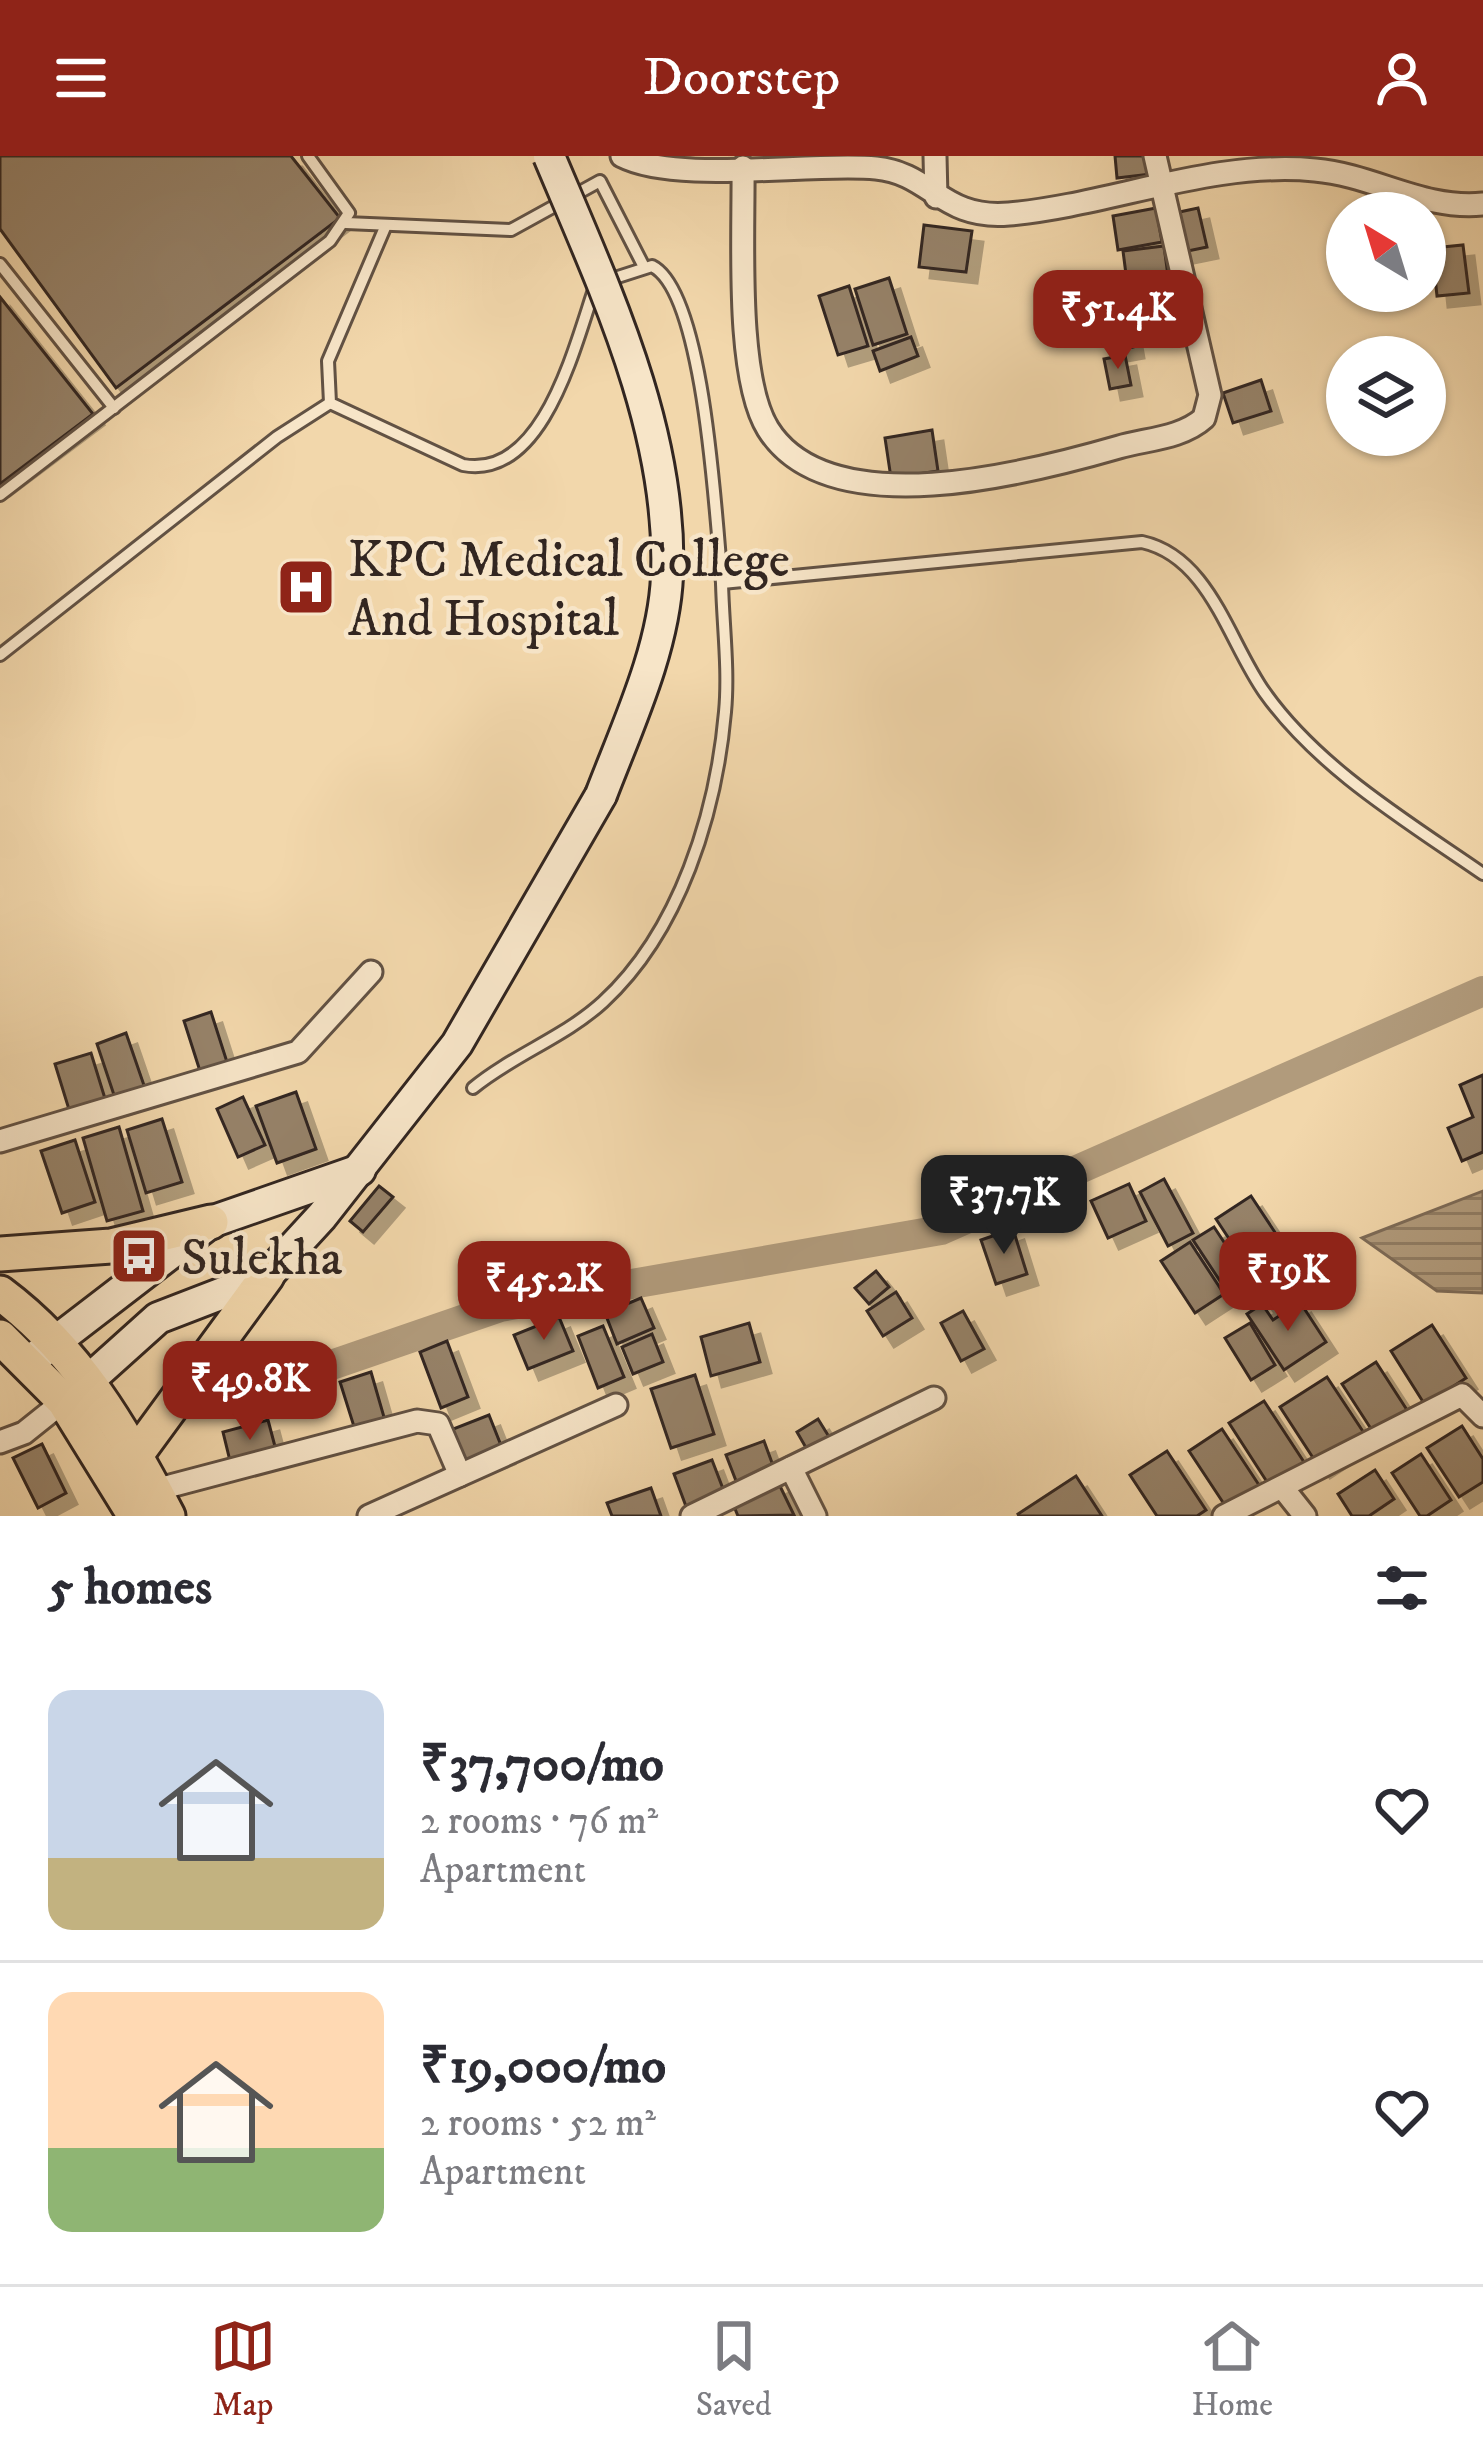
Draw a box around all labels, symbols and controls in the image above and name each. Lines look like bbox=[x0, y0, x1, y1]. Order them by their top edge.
icon: menu bbox=[48, 45, 114, 111]
text: Doorstep bbox=[643, 45, 840, 112]
icon: person bbox=[1369, 45, 1435, 111]
north arrow bbox=[1326, 192, 1446, 312]
map controls bbox=[1326, 192, 1446, 456]
pin: ₹51.4K bbox=[1020, 270, 1216, 372]
text: ₹51.4K bbox=[1060, 284, 1176, 333]
button: layers bbox=[1326, 336, 1446, 456]
place label: KPC Medical College And Hospital bbox=[348, 529, 790, 652]
hospital icon: KPC Medical College And Hospital bbox=[275, 556, 337, 618]
pin: ₹37.7K bbox=[906, 1155, 1102, 1257]
text: ₹37.7K bbox=[948, 1169, 1060, 1218]
bus stop icon: Sulekha bbox=[108, 1225, 170, 1287]
place label: Sulekha bbox=[181, 1227, 343, 1291]
pin: ₹19K bbox=[1217, 1232, 1359, 1334]
pin: ₹45.2K bbox=[446, 1241, 642, 1343]
text: ₹19K bbox=[1246, 1246, 1330, 1295]
text: ₹45.2K bbox=[485, 1255, 603, 1304]
pin: ₹49.8K bbox=[152, 1341, 348, 1443]
text: ₹49.8K bbox=[190, 1355, 310, 1404]
icon: filters bbox=[1369, 1555, 1435, 1621]
text: 5 homes bbox=[48, 1556, 212, 1620]
text: ₹37,700/mo bbox=[420, 1733, 664, 1797]
icon: home bbox=[144, 1738, 288, 1882]
icon: heart bbox=[1369, 1777, 1435, 1843]
text: 2 rooms · 76 m² bbox=[420, 1797, 658, 1846]
text: Apartment bbox=[420, 1846, 586, 1895]
text: ₹19,000/mo bbox=[420, 2035, 666, 2099]
icon: home bbox=[144, 2040, 288, 2184]
icon: heart bbox=[1369, 2079, 1435, 2145]
text: 2 rooms · 52 m² bbox=[420, 2099, 656, 2148]
text: Apartment bbox=[420, 2148, 586, 2197]
tab: Map bbox=[210, 2313, 276, 2426]
tab: Saved bbox=[696, 2313, 772, 2426]
tab: Home bbox=[1191, 2313, 1273, 2426]

